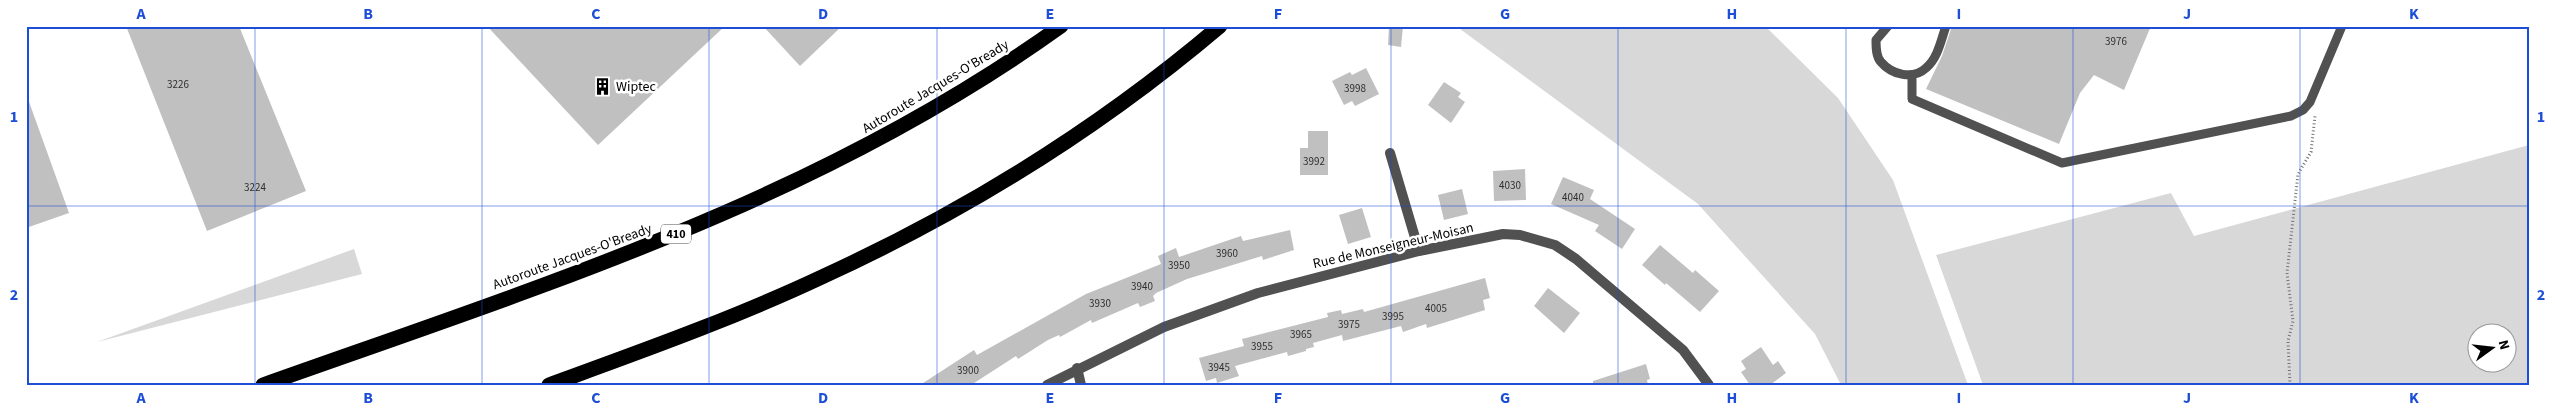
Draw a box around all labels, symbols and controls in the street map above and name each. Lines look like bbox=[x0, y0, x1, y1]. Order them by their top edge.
text: A bbox=[135, 3, 146, 25]
text: B bbox=[363, 3, 373, 25]
text: C bbox=[591, 3, 601, 25]
text: D bbox=[818, 3, 828, 25]
text: E bbox=[1046, 3, 1054, 25]
text: F bbox=[1274, 3, 1282, 25]
text: G bbox=[1500, 3, 1510, 25]
text: H bbox=[1727, 3, 1737, 25]
text: I bbox=[1957, 3, 1961, 25]
text: J bbox=[2183, 3, 2191, 25]
text: K bbox=[2409, 3, 2419, 25]
house number: 3976 bbox=[2105, 34, 2127, 49]
street label: Autoroute Jacques-O'Bready bbox=[858, 35, 1013, 139]
building icon: Wiptec bbox=[592, 76, 612, 96]
house number: 3226 bbox=[167, 77, 189, 92]
place label: Wiptec bbox=[616, 77, 656, 97]
house number: 3998 bbox=[1344, 81, 1366, 96]
text: 1 bbox=[10, 106, 18, 128]
text: 1 bbox=[2537, 106, 2545, 128]
house number: 3992 bbox=[1303, 154, 1325, 169]
house number: 4030 bbox=[1499, 178, 1521, 193]
house number: 3224 bbox=[244, 180, 266, 195]
house number: 4040 bbox=[1562, 190, 1584, 205]
street label: Rue de Monseigneur-Moisan bbox=[1311, 218, 1476, 274]
street label: Autoroute Jacques-O'Bready bbox=[490, 219, 655, 295]
road number: 410 bbox=[661, 224, 691, 243]
house number: 3960 bbox=[1216, 246, 1238, 261]
house number: 3950 bbox=[1168, 258, 1190, 273]
house number: 3940 bbox=[1131, 279, 1153, 294]
text: 2 bbox=[10, 284, 18, 306]
text: 2 bbox=[2537, 284, 2545, 306]
house number: 3930 bbox=[1089, 296, 1111, 311]
house number: 4005 bbox=[1425, 301, 1447, 316]
house number: 3995 bbox=[1382, 309, 1404, 324]
house number: 3975 bbox=[1338, 317, 1360, 332]
north arrow bbox=[2468, 324, 2518, 374]
house number: 3965 bbox=[1290, 327, 1312, 342]
text: N bbox=[2493, 338, 2514, 352]
house number: 3955 bbox=[1251, 339, 1273, 354]
house number: 3945 bbox=[1208, 360, 1230, 375]
house number: 3900 bbox=[957, 363, 979, 378]
text: A bbox=[135, 387, 146, 409]
text: B bbox=[363, 387, 373, 409]
text: C bbox=[591, 387, 601, 409]
text: D bbox=[818, 387, 828, 409]
text: E bbox=[1046, 387, 1054, 409]
text: F bbox=[1274, 387, 1282, 409]
text: G bbox=[1500, 387, 1510, 409]
text: H bbox=[1727, 387, 1737, 409]
text: I bbox=[1957, 387, 1961, 409]
text: J bbox=[2183, 387, 2191, 409]
text: K bbox=[2409, 387, 2419, 409]

